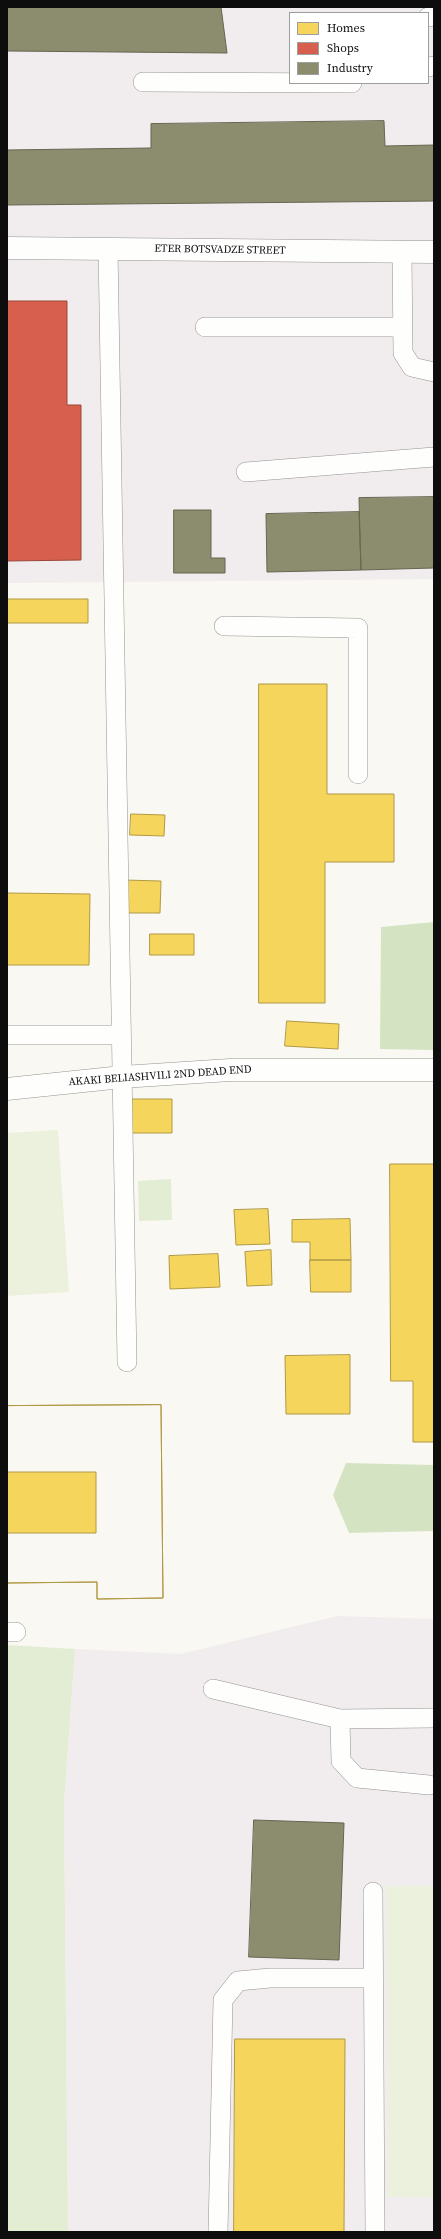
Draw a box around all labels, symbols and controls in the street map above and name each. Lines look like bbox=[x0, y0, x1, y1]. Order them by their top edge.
legend bbox=[289, 12, 429, 84]
text: Homes bbox=[327, 20, 365, 36]
text: Shops bbox=[327, 40, 359, 56]
text: Industry bbox=[327, 60, 373, 76]
street label: ETER BOTSVADZE STREET bbox=[154, 242, 286, 258]
street label: AKAKI BELIASHVILI 2ND DEAD END bbox=[68, 1063, 252, 1089]

